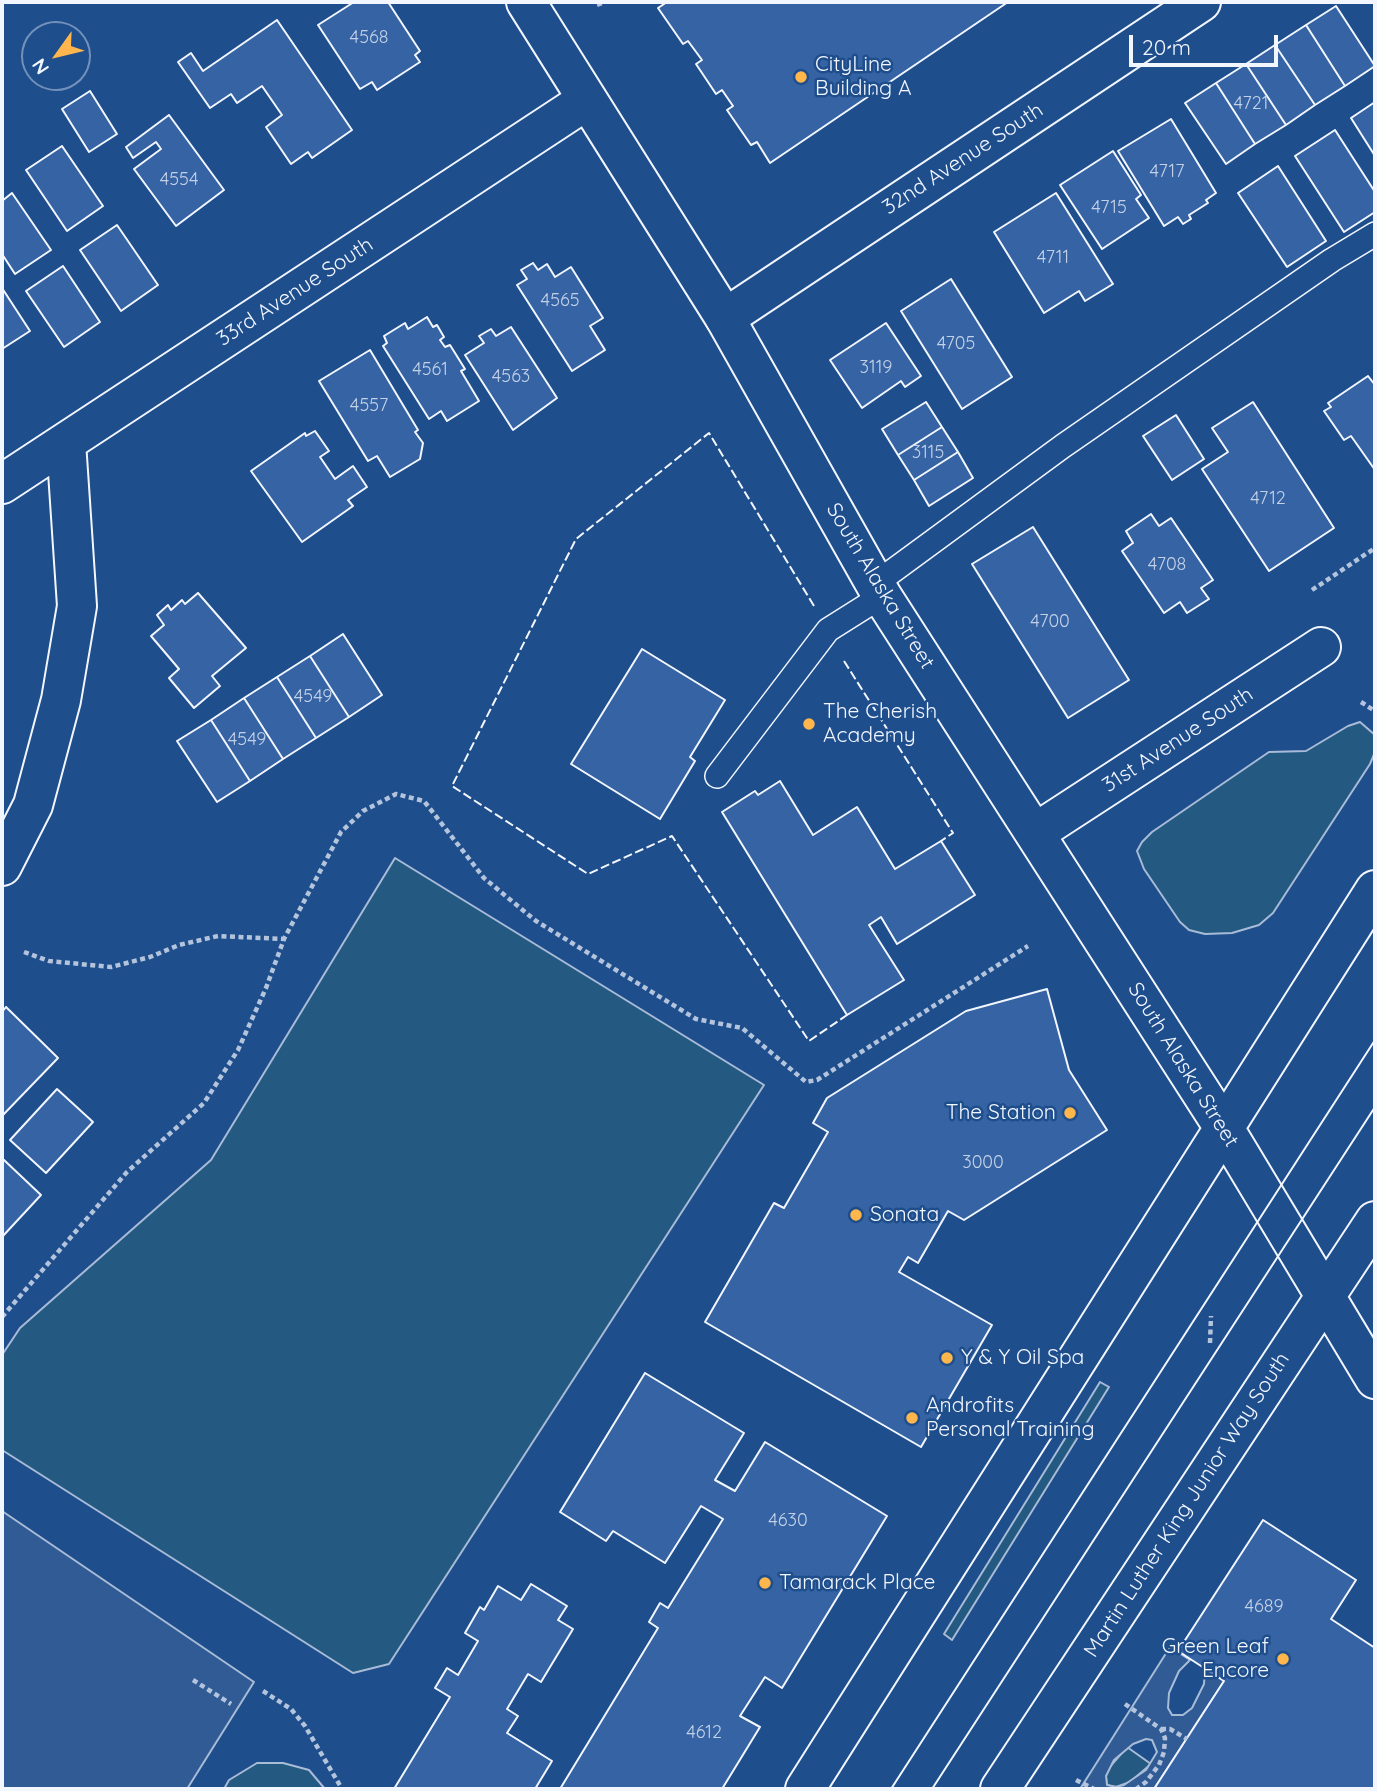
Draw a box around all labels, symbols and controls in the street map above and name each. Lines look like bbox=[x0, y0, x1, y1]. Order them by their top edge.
north arrow bbox=[21, 21, 91, 91]
scale bar bbox=[1132, 21, 1281, 65]
house number: 4568 bbox=[350, 27, 388, 49]
text: 20 m bbox=[1142, 34, 1191, 60]
place label: CityLine Building A bbox=[815, 52, 912, 102]
text: N bbox=[26, 54, 54, 79]
marker: CityLine Building A bbox=[793, 69, 809, 85]
house number: 4721 bbox=[1234, 93, 1268, 115]
street label: 32nd Avenue South bbox=[878, 98, 1048, 220]
house number: 4717 bbox=[1150, 161, 1184, 183]
house number: 4554 bbox=[160, 169, 198, 191]
house number: 4715 bbox=[1091, 197, 1127, 219]
street label: 33rd Avenue South bbox=[212, 232, 378, 352]
house number: 4711 bbox=[1037, 247, 1069, 269]
house number: 4565 bbox=[541, 290, 579, 312]
house number: 4705 bbox=[937, 333, 975, 355]
house number: 3119 bbox=[860, 357, 892, 379]
house number: 4561 bbox=[412, 359, 448, 381]
house number: 4563 bbox=[492, 366, 530, 388]
house number: 4557 bbox=[350, 395, 388, 417]
house number: 3115 bbox=[912, 442, 944, 464]
house number: 4712 bbox=[1250, 488, 1286, 510]
street label: South Alaska Street bbox=[820, 498, 940, 674]
house number: 4708 bbox=[1148, 554, 1186, 576]
house number: 4700 bbox=[1030, 611, 1070, 633]
street label: 31st Avenue South bbox=[1098, 682, 1258, 798]
house number: 4549 bbox=[294, 686, 332, 708]
place label: The Cherish Academy bbox=[823, 699, 937, 749]
marker: The Cherish Academy bbox=[801, 716, 817, 732]
house number: 4549 bbox=[228, 729, 266, 751]
street label: South Alaska Street bbox=[1122, 978, 1244, 1152]
place label: The Station bbox=[946, 1100, 1056, 1126]
marker: The Station bbox=[1062, 1105, 1078, 1121]
house number: 3000 bbox=[962, 1152, 1004, 1174]
place label: Sonata bbox=[870, 1202, 939, 1228]
marker: Sonata bbox=[848, 1207, 864, 1223]
place label: Y & Y Oil Spa bbox=[961, 1345, 1084, 1371]
street label: Martin Luther King Junior Way South bbox=[1079, 1348, 1295, 1662]
marker: Y & Y Oil Spa bbox=[939, 1350, 955, 1366]
place label: Androfits Personal Training bbox=[926, 1393, 1095, 1443]
marker: Androfits Personal Training bbox=[904, 1410, 920, 1426]
house number: 4630 bbox=[768, 1510, 808, 1532]
place label: Tamarack Place bbox=[779, 1570, 935, 1596]
marker: Tamarack Place bbox=[757, 1575, 773, 1591]
house number: 4689 bbox=[1245, 1596, 1283, 1618]
place label: Green Leaf Encore bbox=[1162, 1634, 1269, 1684]
marker: Green Leaf Encore bbox=[1275, 1651, 1291, 1667]
house number: 4612 bbox=[686, 1722, 722, 1744]

